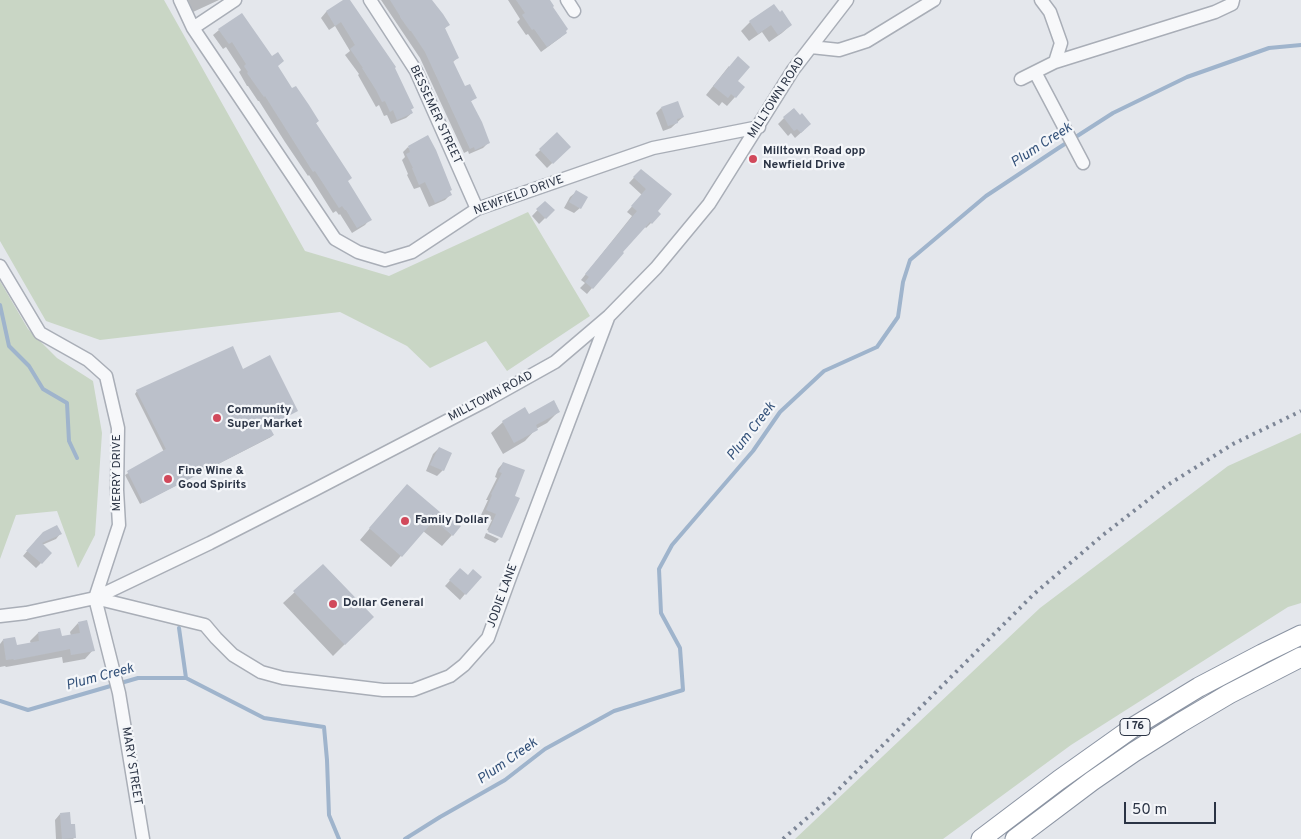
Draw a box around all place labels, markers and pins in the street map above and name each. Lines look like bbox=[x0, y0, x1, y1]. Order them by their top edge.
place label: Milltown Road opp Newfield Drive bbox=[763, 145, 865, 173]
marker: Milltown Road opp Newfield Drive bbox=[747, 153, 759, 165]
place label: Community Super Market bbox=[227, 404, 302, 432]
marker: Community Super Market bbox=[211, 412, 223, 424]
place label: Fine Wine & Good Spirits bbox=[178, 465, 246, 493]
marker: Fine Wine & Good Spirits bbox=[162, 473, 174, 485]
place label: Family Dollar bbox=[415, 514, 489, 528]
marker: Family Dollar bbox=[399, 515, 411, 527]
place label: Dollar General bbox=[343, 597, 424, 611]
marker: Dollar General bbox=[327, 598, 339, 610]

